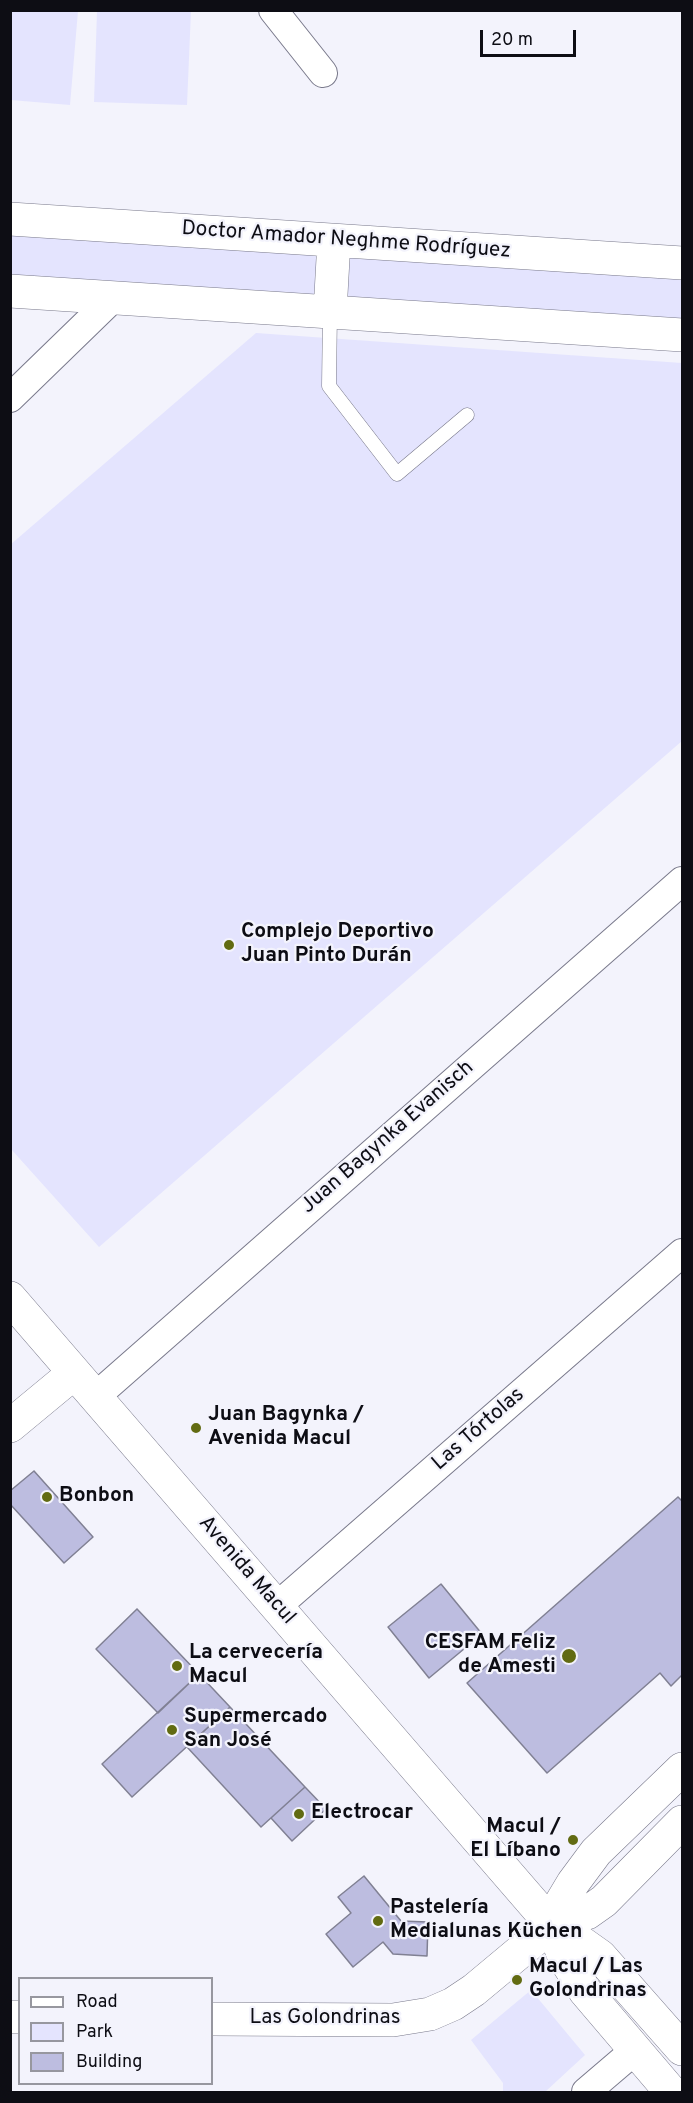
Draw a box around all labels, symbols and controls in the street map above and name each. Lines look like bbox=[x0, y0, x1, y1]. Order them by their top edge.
scale bar bbox=[483, 18, 579, 56]
text: 20 m bbox=[491, 29, 533, 52]
street label: Doctor Amador Neghme Rodríguez bbox=[181, 217, 511, 265]
place label: Complejo Deportivo Juan Pinto Durán bbox=[241, 920, 434, 970]
marker: Complejo Deportivo Juan Pinto Durán bbox=[222, 938, 236, 952]
street label: Juan Bagynka Evanisch bbox=[296, 1056, 480, 1220]
street label: Las Tórtolas bbox=[428, 1383, 530, 1477]
place label: Juan Bagynka / Avenida Macul bbox=[208, 1403, 364, 1453]
marker: Juan Bagynka / Avenida Macul bbox=[189, 1421, 203, 1435]
place label: Bonbon bbox=[59, 1484, 134, 1510]
marker: Bonbon bbox=[40, 1490, 54, 1504]
street label: Avenida Macul bbox=[192, 1512, 300, 1630]
place label: CESFAM Feliz de Amesti bbox=[425, 1631, 556, 1681]
place label: La cervecería Macul bbox=[189, 1641, 323, 1691]
marker: CESFAM Feliz de Amesti bbox=[560, 1647, 578, 1665]
marker: La cervecería Macul bbox=[170, 1659, 184, 1673]
place label: Supermercado San José bbox=[184, 1705, 327, 1755]
marker: Supermercado San José bbox=[165, 1723, 179, 1737]
place label: Electrocar bbox=[311, 1801, 413, 1827]
marker: Electrocar bbox=[292, 1807, 306, 1821]
place label: Macul / El Líbano bbox=[470, 1815, 561, 1865]
marker: Macul / El Líbano bbox=[566, 1833, 580, 1847]
place label: Pastelería Medialunas Küchen bbox=[390, 1896, 582, 1946]
marker: Pastelería Medialunas Küchen bbox=[371, 1914, 385, 1928]
place label: Macul / Las Golondrinas bbox=[529, 1955, 647, 2005]
marker: Macul / Las Golondrinas bbox=[510, 1973, 524, 1987]
legend bbox=[18, 1977, 213, 2085]
text: Road bbox=[76, 1991, 118, 2014]
street label: Las Golondrinas bbox=[249, 2006, 401, 2032]
text: Park bbox=[76, 2021, 113, 2044]
text: Building bbox=[76, 2051, 142, 2074]

